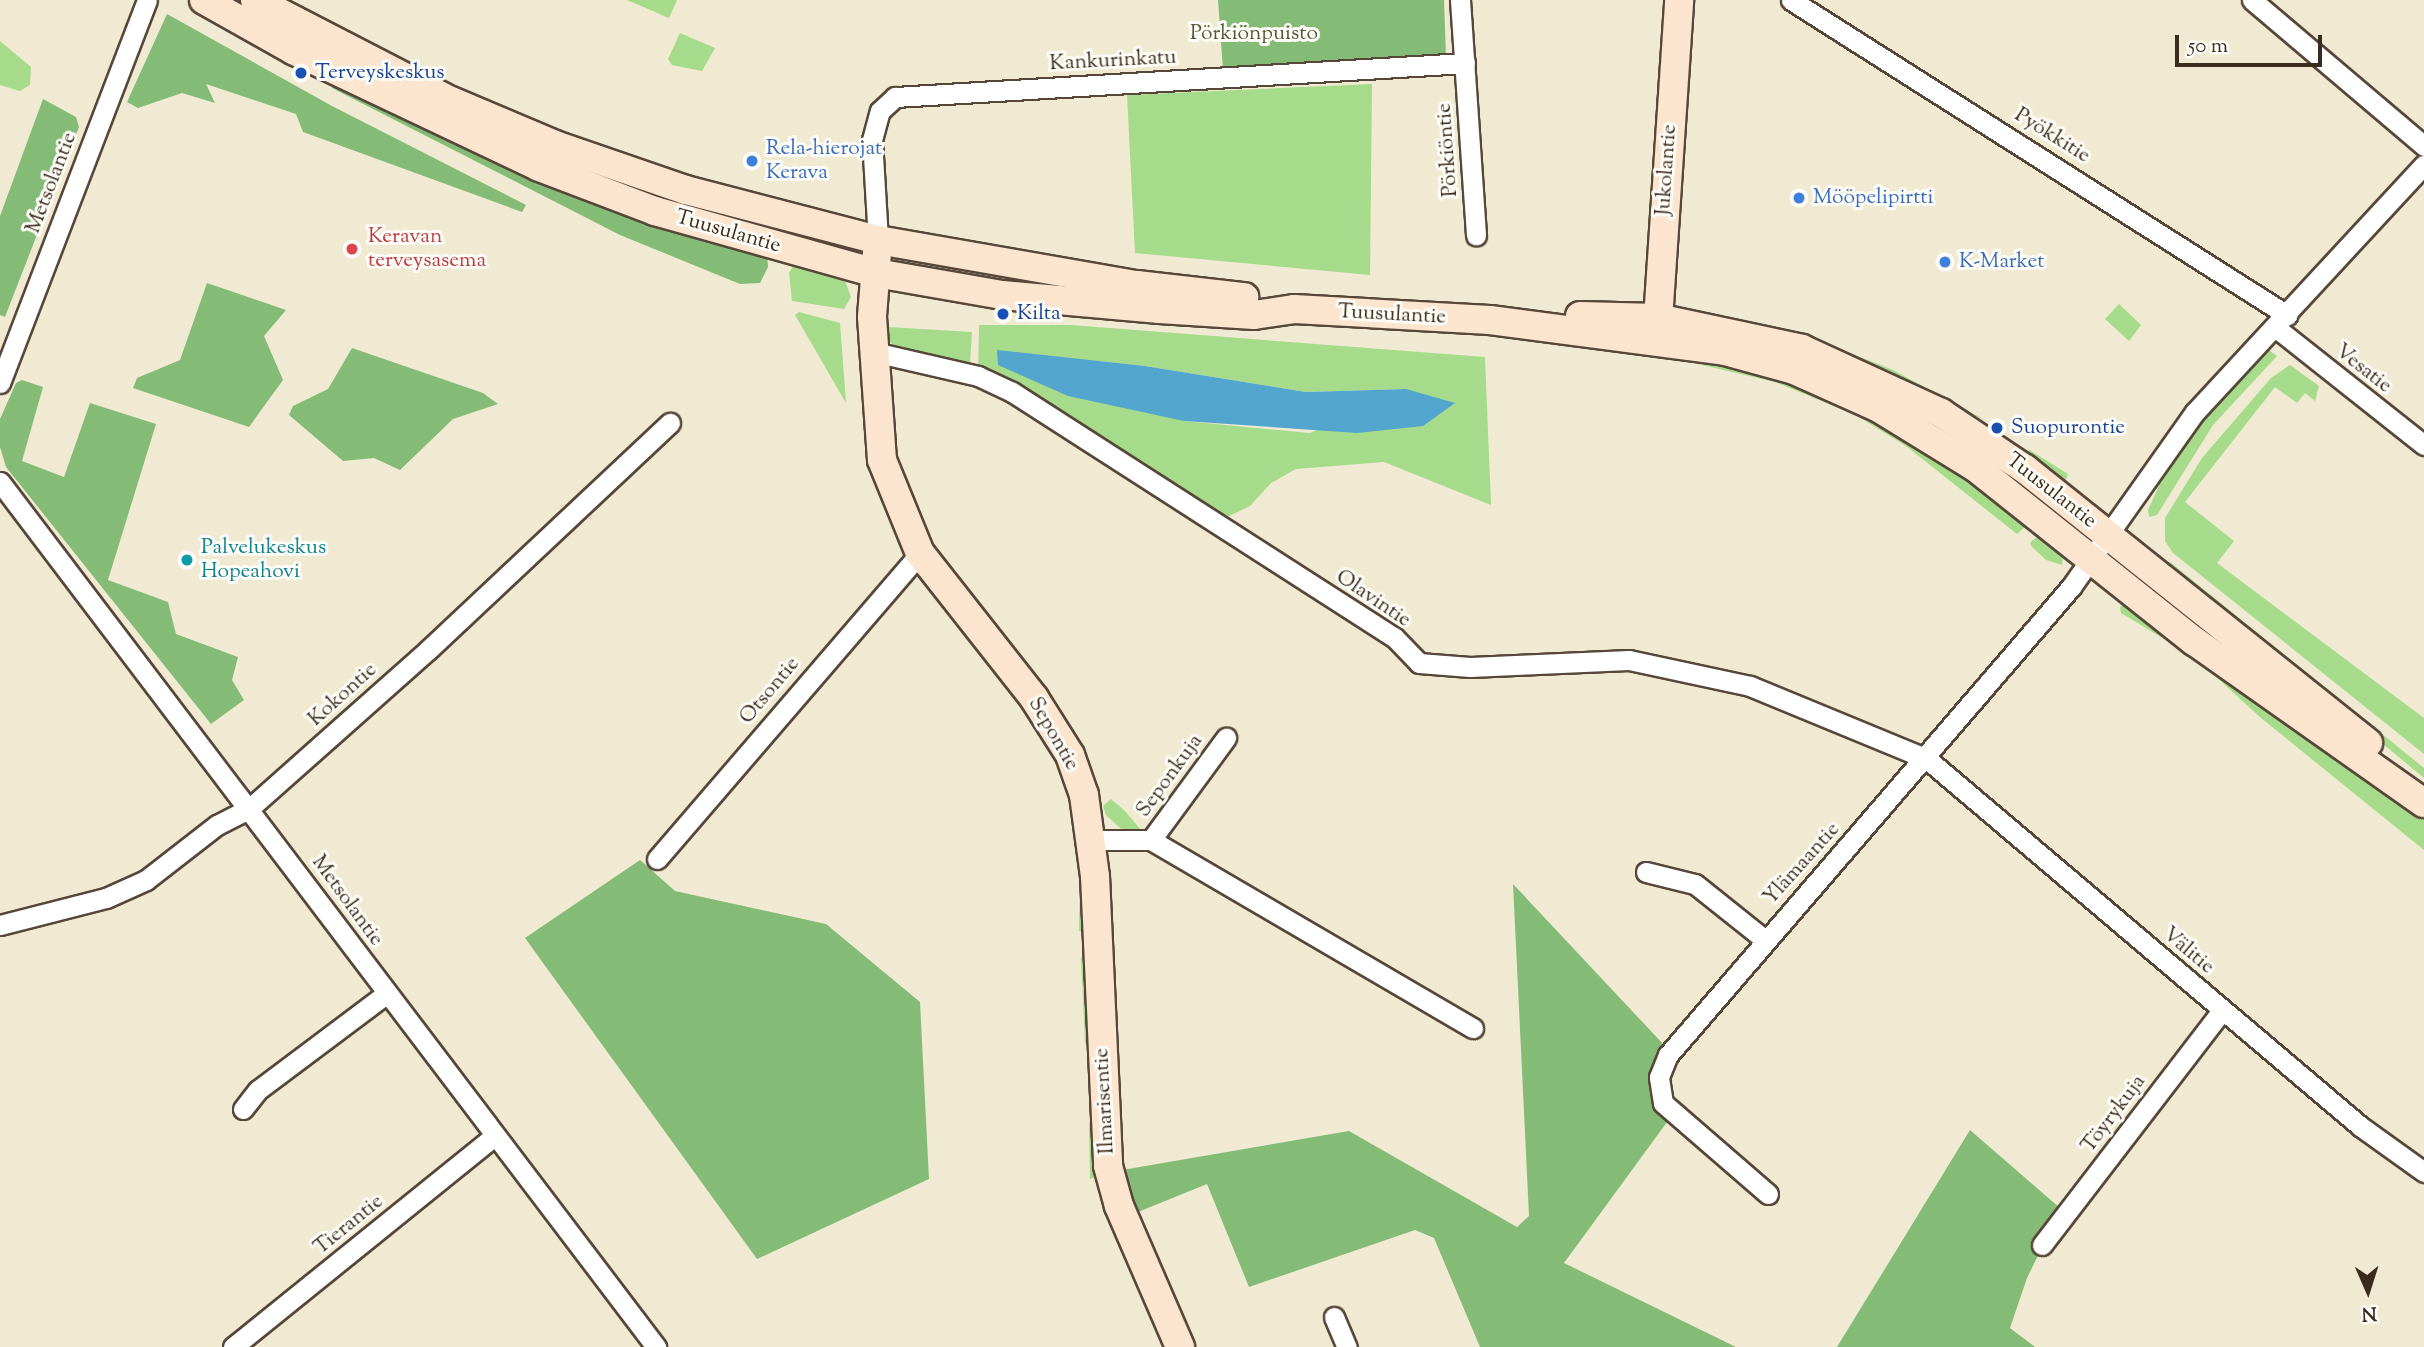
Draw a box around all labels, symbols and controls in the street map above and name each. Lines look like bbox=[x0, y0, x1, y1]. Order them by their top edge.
park label: Pörkiönpuisto bbox=[1190, 21, 1318, 47]
scale bar bbox=[2179, 21, 2326, 65]
text: 50 m bbox=[2188, 32, 2228, 62]
street label: Kankurinkatu bbox=[1049, 45, 1177, 77]
place label: Terveyskeskus bbox=[315, 60, 445, 86]
marker: Terveyskeskus bbox=[293, 65, 309, 81]
street label: Pörkiöntie bbox=[1432, 102, 1464, 198]
street label: Pyökkitie bbox=[2009, 103, 2095, 169]
street label: Jukolantie bbox=[1651, 124, 1683, 216]
street label: Metsolantie bbox=[21, 129, 83, 237]
place label: Rela-hierojat Kerava bbox=[766, 136, 882, 186]
marker: Rela-hierojat Kerava bbox=[744, 153, 760, 169]
place label: Mööpelipirtti bbox=[1813, 185, 1934, 211]
marker: Mööpelipirtti bbox=[1791, 190, 1807, 206]
street label: Tuusulantie bbox=[673, 205, 783, 259]
place label: Keravan terveysasema bbox=[368, 224, 486, 274]
marker: Keravan terveysasema bbox=[342, 239, 362, 259]
place label: K-Market bbox=[1959, 249, 2044, 275]
marker: K-Market bbox=[1937, 254, 1953, 270]
street label: Tuusulantie bbox=[1337, 300, 1447, 330]
place label: Kilta bbox=[1017, 301, 1061, 327]
marker: Kilta bbox=[995, 306, 1011, 322]
street label: Vesatie bbox=[2330, 339, 2396, 399]
place label: Suopurontie bbox=[2011, 415, 2125, 441]
marker: Suopurontie bbox=[1989, 420, 2005, 436]
street label: Tuusulantie bbox=[2001, 448, 2101, 534]
place label: Palvelukeskus Hopeahovi bbox=[201, 535, 326, 585]
marker: Palvelukeskus Hopeahovi bbox=[179, 552, 195, 568]
street label: Olavintie bbox=[1331, 565, 1415, 633]
street label: Otsontie bbox=[735, 652, 805, 730]
street label: Kokontie bbox=[304, 658, 382, 732]
street label: Sepontie bbox=[1022, 693, 1084, 775]
street label: Seponkuja bbox=[1131, 730, 1209, 822]
street label: Ylämaantie bbox=[1758, 818, 1846, 910]
street label: Metsolantie bbox=[306, 851, 388, 951]
street label: Välitie bbox=[2157, 922, 2219, 980]
street label: Ilmarisentie bbox=[1090, 1047, 1120, 1155]
street label: Töyrykuja bbox=[2076, 1070, 2152, 1158]
street label: Tierantie bbox=[309, 1189, 389, 1261]
north arrow bbox=[2333, 1256, 2403, 1326]
text: N bbox=[2361, 1299, 2377, 1326]

